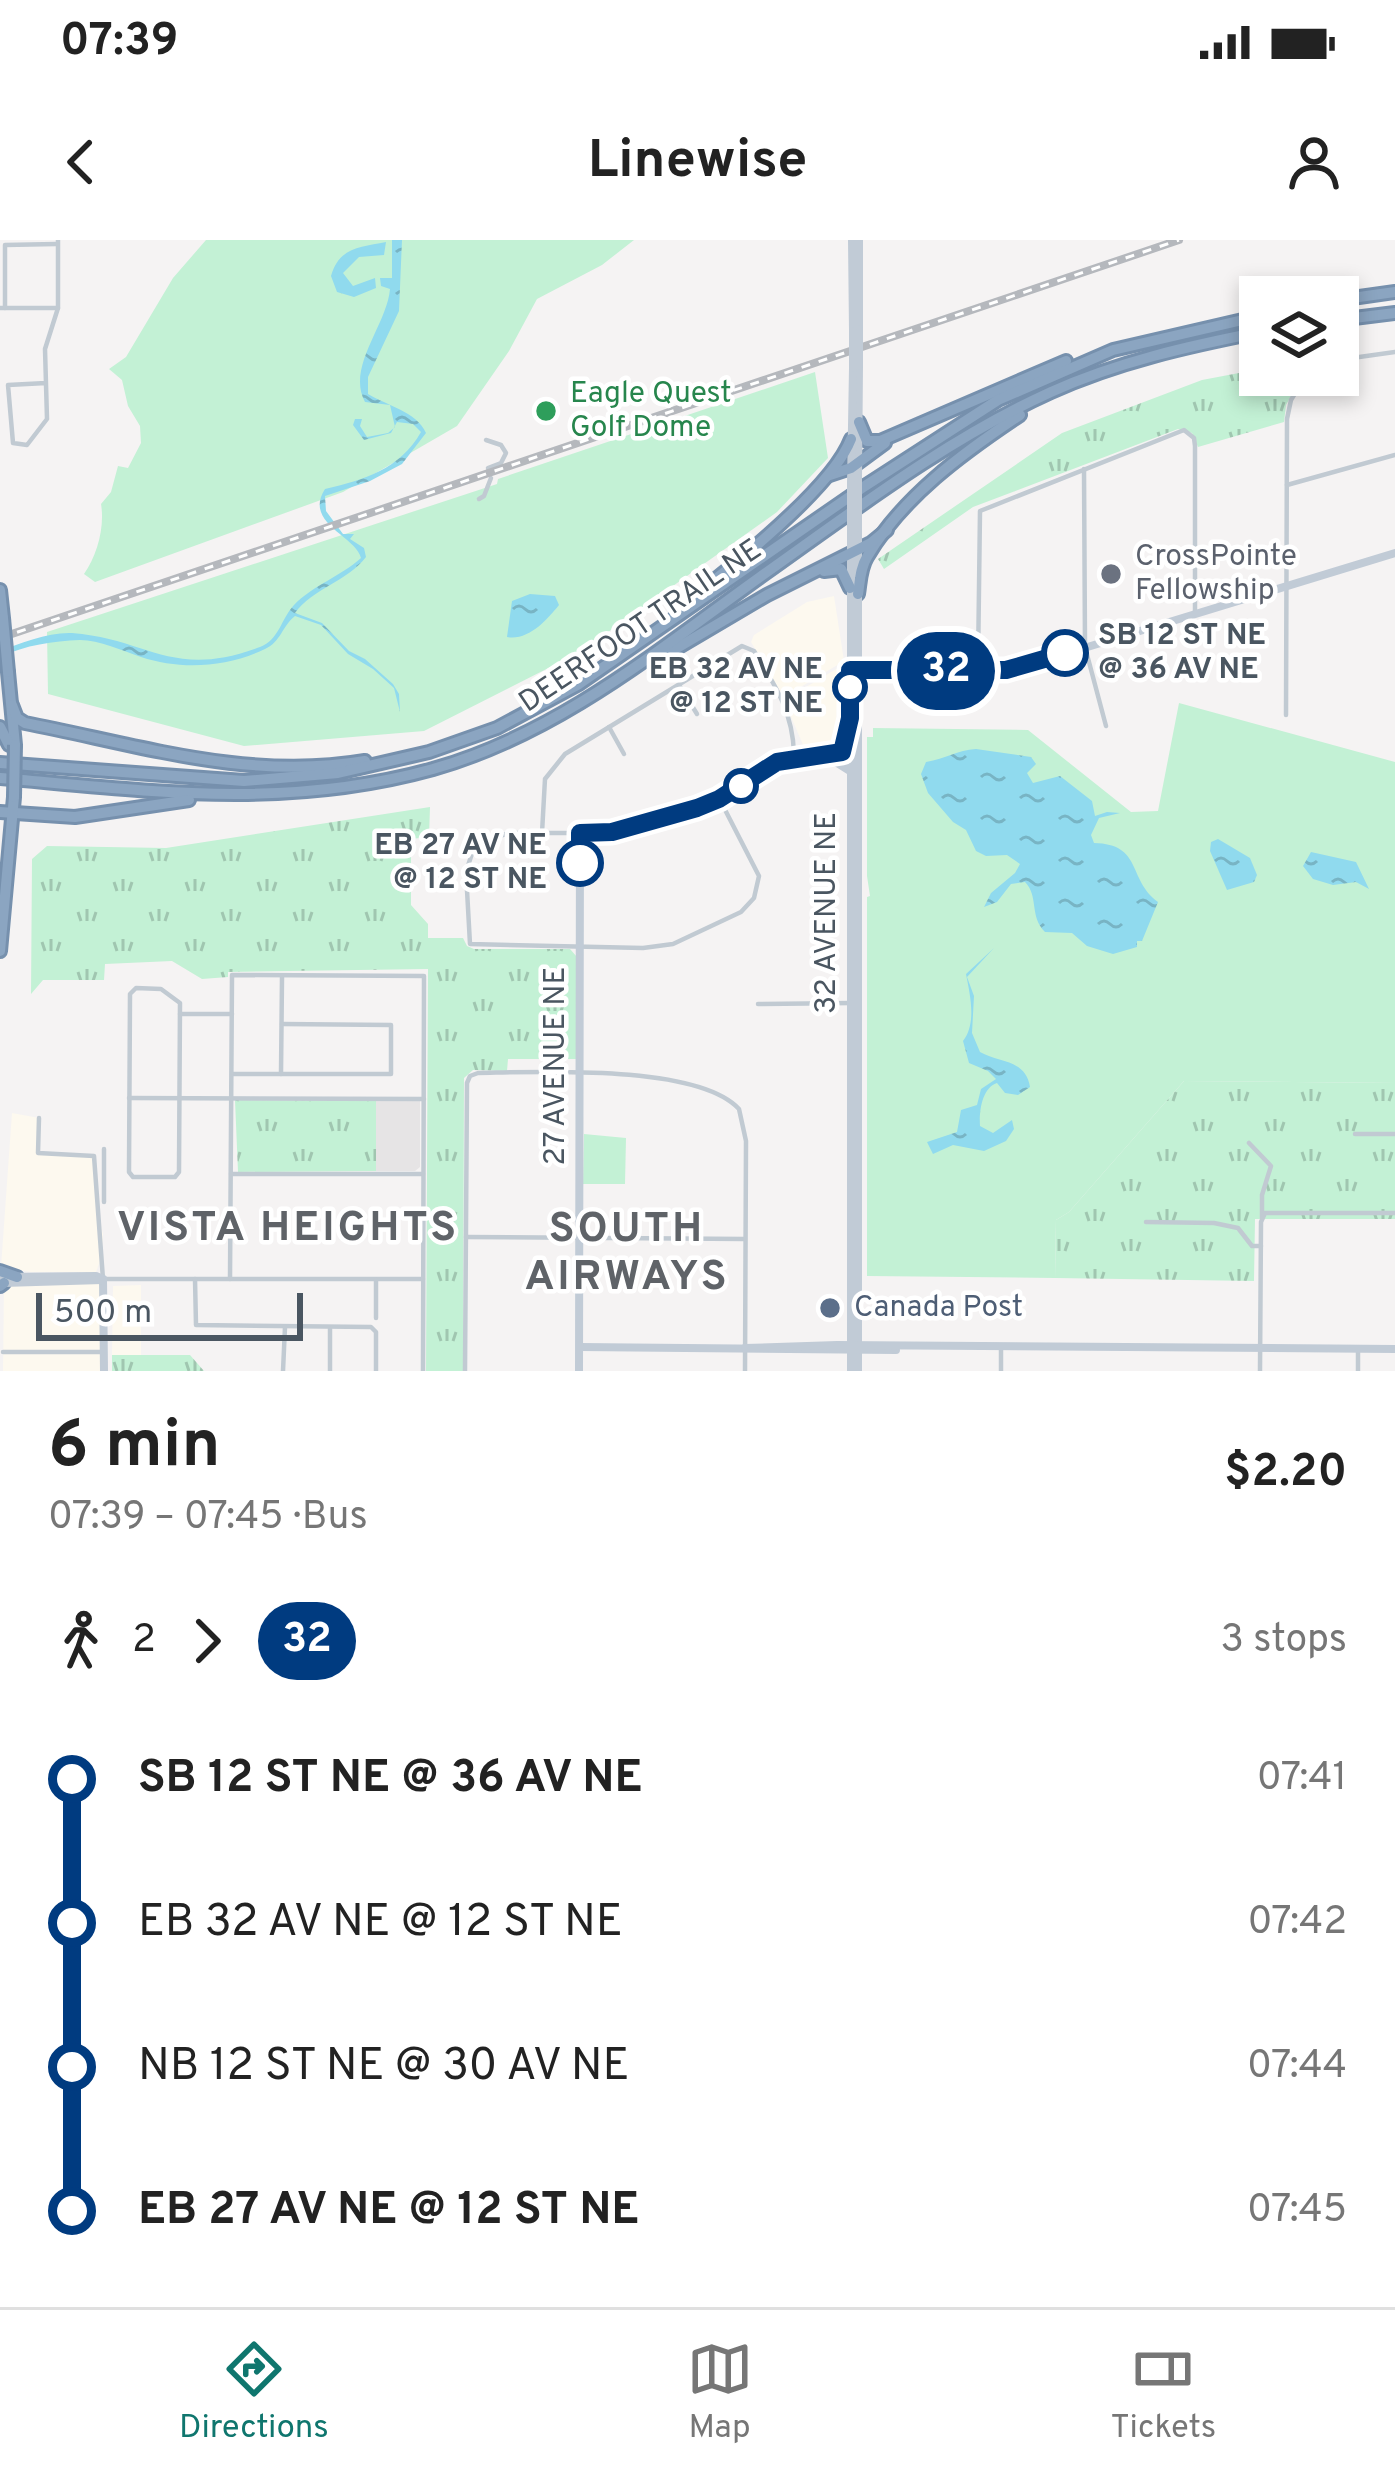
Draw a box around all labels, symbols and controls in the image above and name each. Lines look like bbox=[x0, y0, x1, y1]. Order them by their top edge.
text: 07:39 bbox=[60, 14, 178, 71]
text: Linewise bbox=[588, 128, 807, 197]
icon: back bbox=[48, 129, 114, 195]
icon: person bbox=[1281, 129, 1347, 195]
map controls bbox=[1239, 276, 1359, 396]
button: layers bbox=[1239, 276, 1359, 396]
place label: Eagle Quest Golf Dome bbox=[570, 376, 732, 447]
marker: Eagle Quest Golf Dome bbox=[533, 398, 559, 424]
street label: DEERFOOT TRAIL NE bbox=[513, 532, 769, 722]
place label: CrossPointe Fellowship bbox=[1135, 539, 1297, 610]
marker: CrossPointe Fellowship bbox=[1098, 561, 1124, 587]
place label: SB 12 ST NE @ 36 AV NE bbox=[1098, 618, 1266, 689]
marker: SB 12 ST NE @ 36 AV NE bbox=[1043, 631, 1087, 675]
line badge: 32 bbox=[892, 632, 1000, 710]
text: 32 bbox=[921, 644, 971, 697]
place label: EB 32 AV NE @ 12 ST NE bbox=[649, 652, 823, 723]
marker: EB 32 AV NE @ 12 ST NE bbox=[834, 671, 866, 703]
unlabelled marker bbox=[725, 770, 757, 802]
street label: 32 AVENUE NE bbox=[809, 812, 846, 1014]
place label: EB 27 AV NE @ 12 ST NE bbox=[374, 828, 547, 899]
marker: EB 27 AV NE @ 12 ST NE bbox=[558, 841, 602, 885]
street label: 27 AVENUE NE bbox=[538, 967, 575, 1165]
district label: VISTA HEIGHTS bbox=[117, 1203, 459, 1256]
district label: SOUTH AIRWAYS bbox=[524, 1204, 730, 1305]
scale bar bbox=[36, 1287, 303, 1340]
place label: Canada Post bbox=[854, 1290, 1023, 1327]
text: 500 m bbox=[54, 1293, 152, 1335]
marker: Canada Post bbox=[817, 1295, 843, 1321]
text: 6 min bbox=[48, 1407, 221, 1490]
text: $2.20 bbox=[1224, 1445, 1347, 1502]
text: 07:39 – 07:45 · Bus bbox=[48, 1494, 368, 1543]
icon: walk bbox=[48, 1608, 114, 1674]
icon: forward bbox=[174, 1608, 240, 1674]
text: 32 bbox=[282, 1614, 332, 1667]
text: 2 bbox=[132, 1617, 156, 1666]
text: 3 stops bbox=[1221, 1617, 1347, 1666]
text: SB 12 ST NE @ 36 AV NE bbox=[138, 1751, 642, 1808]
text: 07:41 bbox=[1257, 1755, 1347, 1804]
text: EB 32 AV NE @ 12 ST NE bbox=[138, 1895, 623, 1952]
text: 07:42 bbox=[1247, 1899, 1347, 1948]
text: NB 12 ST NE @ 30 AV NE bbox=[138, 2039, 630, 2096]
text: 07:44 bbox=[1247, 2043, 1347, 2092]
text: EB 27 AV NE @ 12 ST NE bbox=[138, 2183, 639, 2240]
text: 07:45 bbox=[1247, 2187, 1347, 2236]
tab: Directions bbox=[179, 2336, 329, 2450]
tab: Map bbox=[687, 2336, 753, 2450]
tab: Tickets bbox=[1110, 2336, 1216, 2450]

